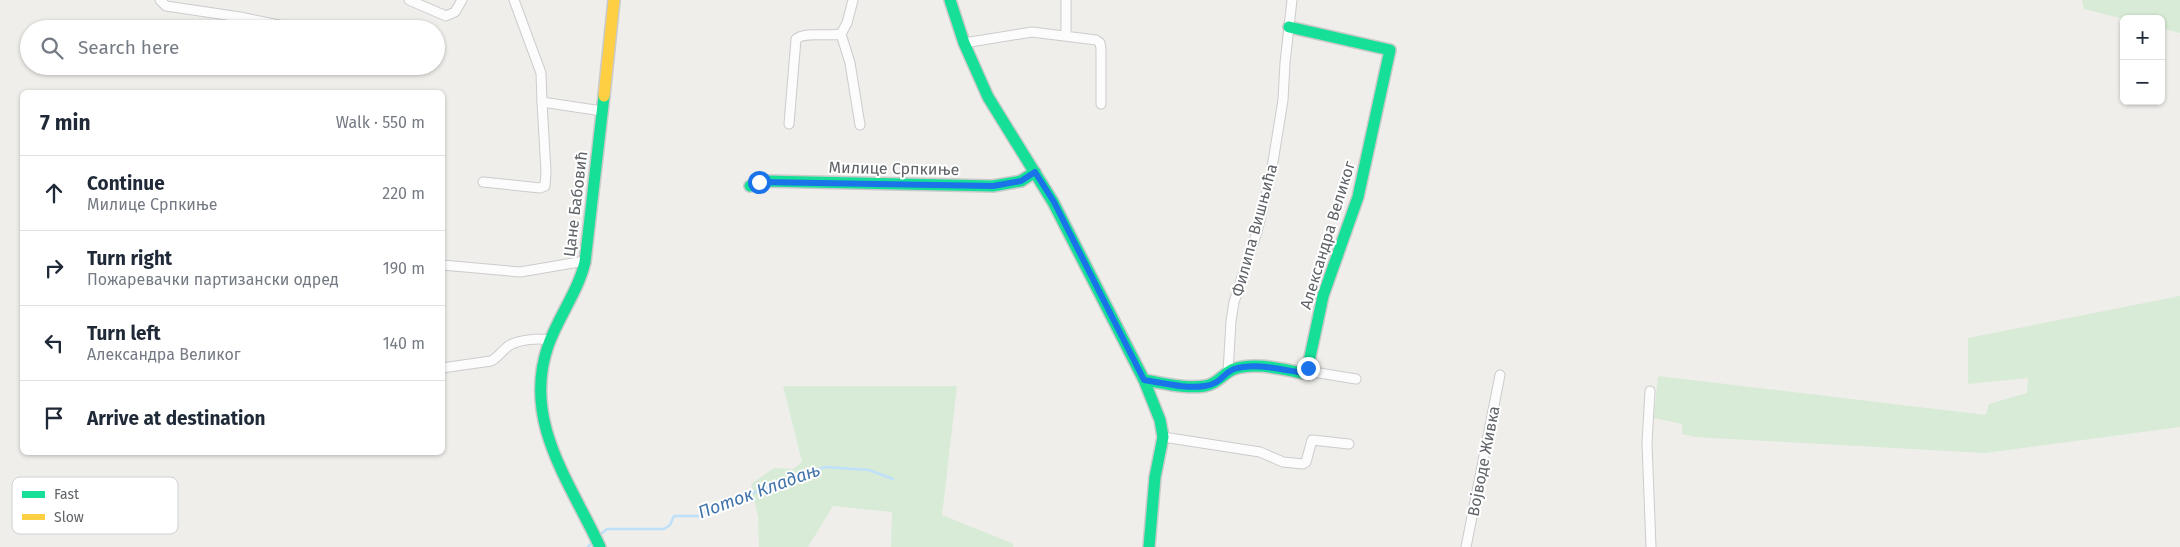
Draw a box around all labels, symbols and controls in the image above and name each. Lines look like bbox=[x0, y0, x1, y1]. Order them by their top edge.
map controls bbox=[2120, 15, 2165, 105]
button: + bbox=[2120, 15, 2165, 60]
search box bbox=[20, 20, 445, 75]
icon: search bbox=[38, 34, 66, 62]
text: Search here bbox=[78, 36, 179, 59]
button: − bbox=[2120, 60, 2165, 105]
text: 7 min bbox=[40, 110, 91, 136]
text: Walk · 550 m bbox=[336, 113, 425, 132]
street label: Цане Бабовић bbox=[560, 150, 591, 258]
street label: Милице Српкиње bbox=[829, 158, 959, 179]
street label: Александра Великог bbox=[1296, 159, 1359, 311]
street label: Филипа Вишњића bbox=[1228, 162, 1281, 299]
route start bbox=[748, 171, 771, 194]
text: Continue bbox=[87, 172, 165, 195]
icon: ahead bbox=[40, 179, 68, 207]
text: 220 m bbox=[382, 184, 425, 203]
text: Милице Српкиње bbox=[87, 195, 218, 214]
text: Turn right bbox=[87, 247, 172, 270]
icon: right bbox=[40, 254, 68, 282]
text: 190 m bbox=[383, 259, 425, 278]
text: Пожаревачки партизански одред bbox=[87, 270, 339, 289]
text: Turn left bbox=[87, 322, 161, 345]
icon: left bbox=[40, 329, 68, 357]
text: 140 m bbox=[383, 334, 425, 353]
text: Александра Великог bbox=[87, 345, 241, 364]
route end bbox=[1297, 357, 1320, 380]
icon: arrive bbox=[40, 404, 68, 432]
street label: Војводе Живка bbox=[1463, 404, 1504, 518]
text: Arrive at destination bbox=[87, 407, 266, 430]
water label: Поток Кладањ bbox=[695, 459, 823, 523]
legend bbox=[12, 477, 178, 534]
text: Fast bbox=[54, 486, 80, 503]
text: Slow bbox=[54, 509, 84, 526]

